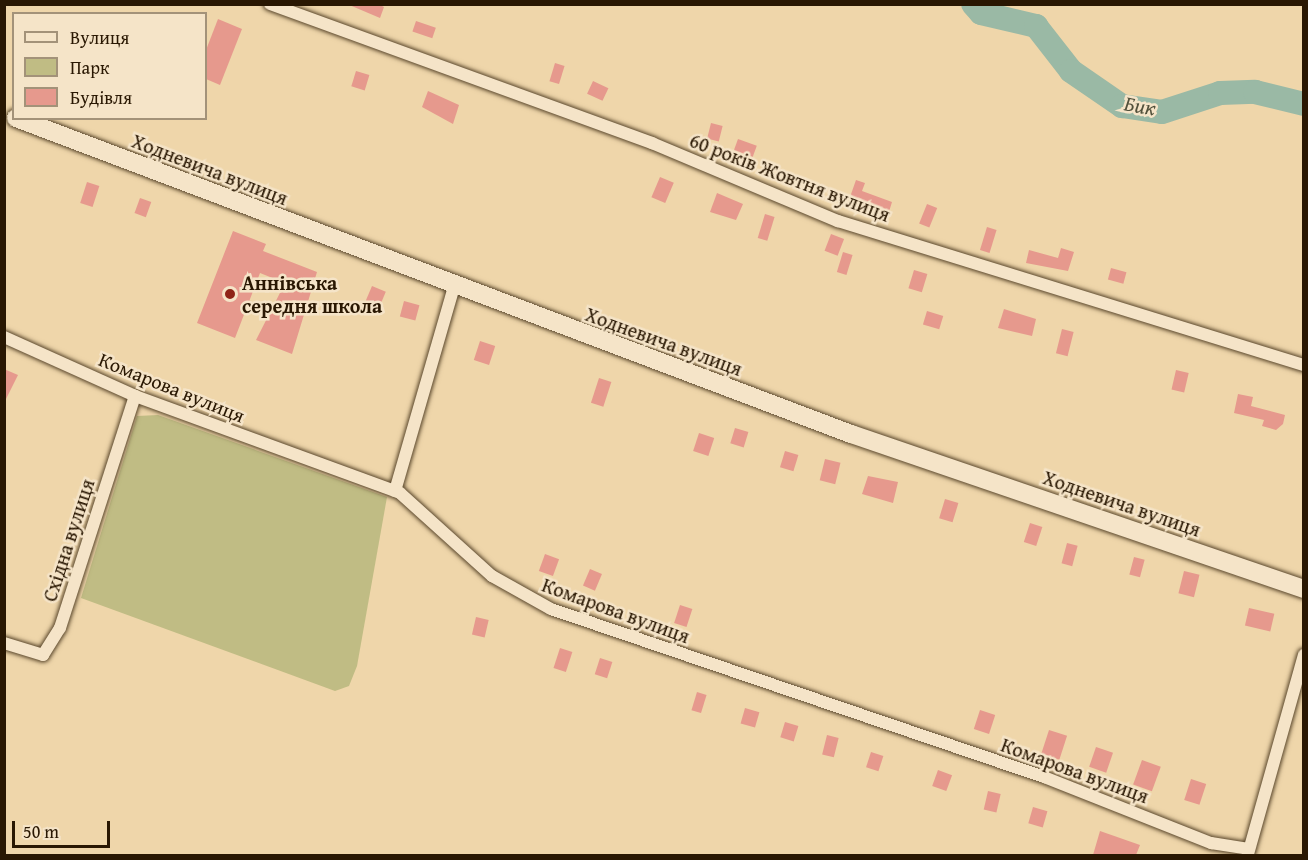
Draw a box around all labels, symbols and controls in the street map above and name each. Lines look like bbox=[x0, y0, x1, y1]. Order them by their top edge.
legend bbox=[12, 12, 207, 120]
text: Вулиця bbox=[70, 24, 129, 51]
text: Парк bbox=[70, 54, 109, 81]
text: Будівля bbox=[70, 84, 132, 111]
water label: Бик bbox=[1122, 91, 1158, 121]
street label: Ходневича вулиця bbox=[129, 128, 291, 210]
street label: 60 років Жовтня вулиця bbox=[686, 128, 894, 226]
place label: Аннівська середня школа bbox=[242, 270, 382, 317]
marker: Аннівська середня школа bbox=[223, 287, 237, 301]
street label: Ходневича вулиця bbox=[582, 301, 746, 381]
street label: Комарова вулиця bbox=[95, 347, 249, 427]
street label: Ходневича вулиця bbox=[1040, 465, 1204, 541]
street label: Східна вулиця bbox=[37, 476, 99, 604]
street label: Комарова вулиця bbox=[539, 572, 693, 648]
street label: Комарова вулиця bbox=[998, 732, 1152, 808]
scale bar bbox=[15, 809, 112, 847]
text: 50 m bbox=[23, 818, 59, 845]

